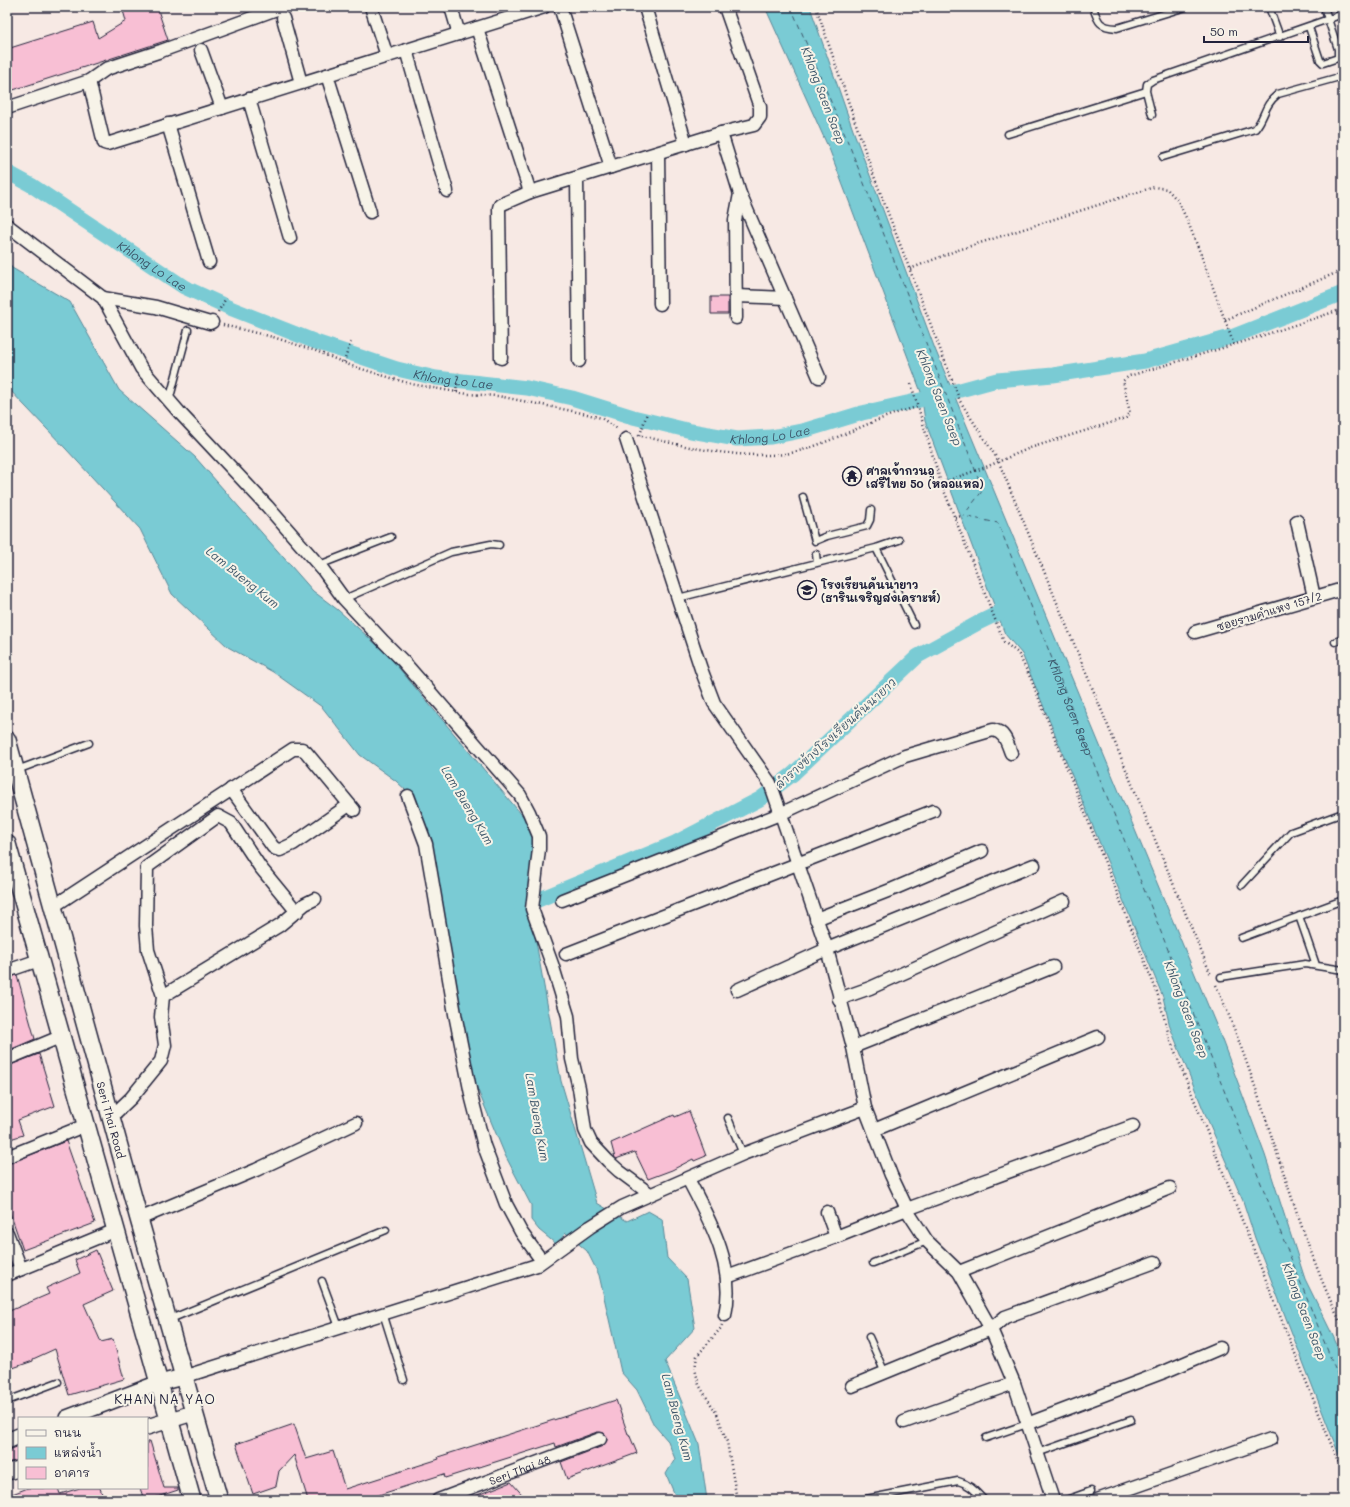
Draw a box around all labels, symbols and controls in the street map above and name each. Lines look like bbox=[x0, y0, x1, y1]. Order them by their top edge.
scale bar bbox=[1204, 18, 1308, 44]
text: 50 m bbox=[1210, 23, 1238, 39]
water label: Khlong Saen Saep bbox=[798, 44, 850, 146]
water label: Khlong Lo Lae bbox=[114, 237, 190, 295]
water label: Khlong Saen Saep bbox=[913, 346, 967, 448]
water label: Khlong Lo Lae bbox=[412, 365, 494, 392]
water label: Khlong Lo Lae bbox=[729, 421, 812, 447]
place label: ศาลเจ้ากวนอู เสรีไทย 50 (หลอแหล) bbox=[866, 462, 984, 491]
temple icon: ศาลเจ้ากวนอู เสรีไทย 50 (หลอแหล) bbox=[841, 465, 863, 487]
water label: Lam Bueng Kum bbox=[203, 543, 283, 611]
place label: โรงเรียนคันนายาว (ธารินเจริญสงเคราะห์) bbox=[820, 576, 941, 605]
school or university icon: โรงเรียนคันนายาว (ธารินเจริญสงเคราะห์) bbox=[796, 579, 818, 601]
street label: ซอยรามคำแหง 157/2 bbox=[1215, 588, 1323, 634]
water label: Khlong Saen Saep bbox=[1045, 656, 1098, 757]
water label: ลำรางข้างโรงเรียนคันนายาว bbox=[771, 674, 899, 792]
water label: Lam Bueng Kum bbox=[438, 763, 498, 847]
water label: Khlong Saen Saep bbox=[1161, 958, 1213, 1060]
water label: Lam Bueng Kum bbox=[522, 1072, 554, 1162]
street label: Seri Thai Road bbox=[94, 1080, 129, 1160]
water label: Khlong Saen Saep bbox=[1279, 1260, 1331, 1362]
water label: Lam Bueng Kum bbox=[659, 1372, 697, 1462]
district label: KHAN NA YAO bbox=[114, 1390, 216, 1407]
legend bbox=[18, 1417, 148, 1489]
text: ถนน bbox=[54, 1424, 82, 1440]
text: แหล่งน้ำ bbox=[54, 1442, 102, 1460]
street label: Seri Thai 48 bbox=[487, 1451, 553, 1488]
text: อาคาร bbox=[54, 1464, 90, 1480]

